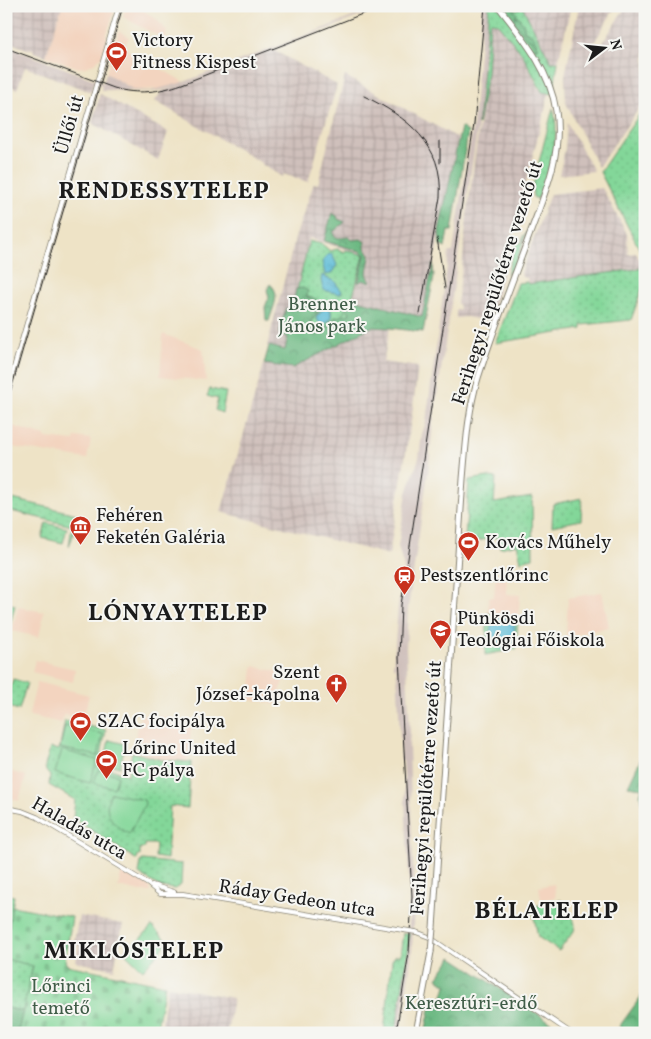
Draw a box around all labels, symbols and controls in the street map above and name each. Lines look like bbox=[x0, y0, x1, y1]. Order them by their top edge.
north arrow bbox=[578, 22, 628, 72]
place label: Victory Fitness Kispest bbox=[132, 28, 257, 76]
text: N bbox=[605, 37, 626, 52]
sports icon: Victory Fitness Kispest bbox=[104, 40, 128, 71]
street label: Üllői út bbox=[49, 92, 91, 158]
street label: Ferihegyi repülőtérre vezető út bbox=[446, 157, 550, 408]
district label: RENDESSYTELEP bbox=[58, 175, 270, 209]
park label: Brenner János park bbox=[278, 292, 366, 340]
place label: Fehéren Feketén Galéria bbox=[96, 503, 226, 551]
museum icon: Fehéren Feketén Galéria bbox=[68, 515, 92, 546]
place label: Kovács Műhely bbox=[485, 530, 611, 556]
sports icon: Kovács Műhely bbox=[457, 531, 481, 562]
place label: Pestszentlőrinc bbox=[420, 563, 548, 589]
station icon: Pestszentlőrinc bbox=[392, 564, 416, 595]
district label: LÓNYAYTELEP bbox=[88, 597, 268, 631]
place label: Pünkösdi Teológiai Főiskola bbox=[457, 606, 605, 654]
school or university icon: Pünkösdi Teológiai Főiskola bbox=[429, 618, 453, 649]
street label: Ferihegyi repülőtérre vezető út bbox=[405, 659, 449, 916]
place label: Szent József-kápolna bbox=[196, 660, 320, 708]
church icon: Szent József-kápolna bbox=[324, 672, 348, 703]
place label: SZAC focipálya bbox=[97, 709, 225, 735]
sports icon: SZAC focipálya bbox=[69, 710, 93, 741]
place label: Lőrinc United FC pálya bbox=[122, 736, 236, 784]
sports icon: Lőrinc United FC pálya bbox=[94, 748, 118, 779]
street label: Haladás utca bbox=[27, 791, 131, 867]
street label: Ráday Gedeon utca bbox=[217, 874, 377, 924]
district label: BÉLATELEP bbox=[475, 895, 619, 929]
district label: MIKLÓSTELEP bbox=[44, 935, 224, 969]
park label: Lőrinci temető bbox=[31, 974, 91, 1022]
park label: Keresztúri-erdő bbox=[405, 991, 537, 1017]

